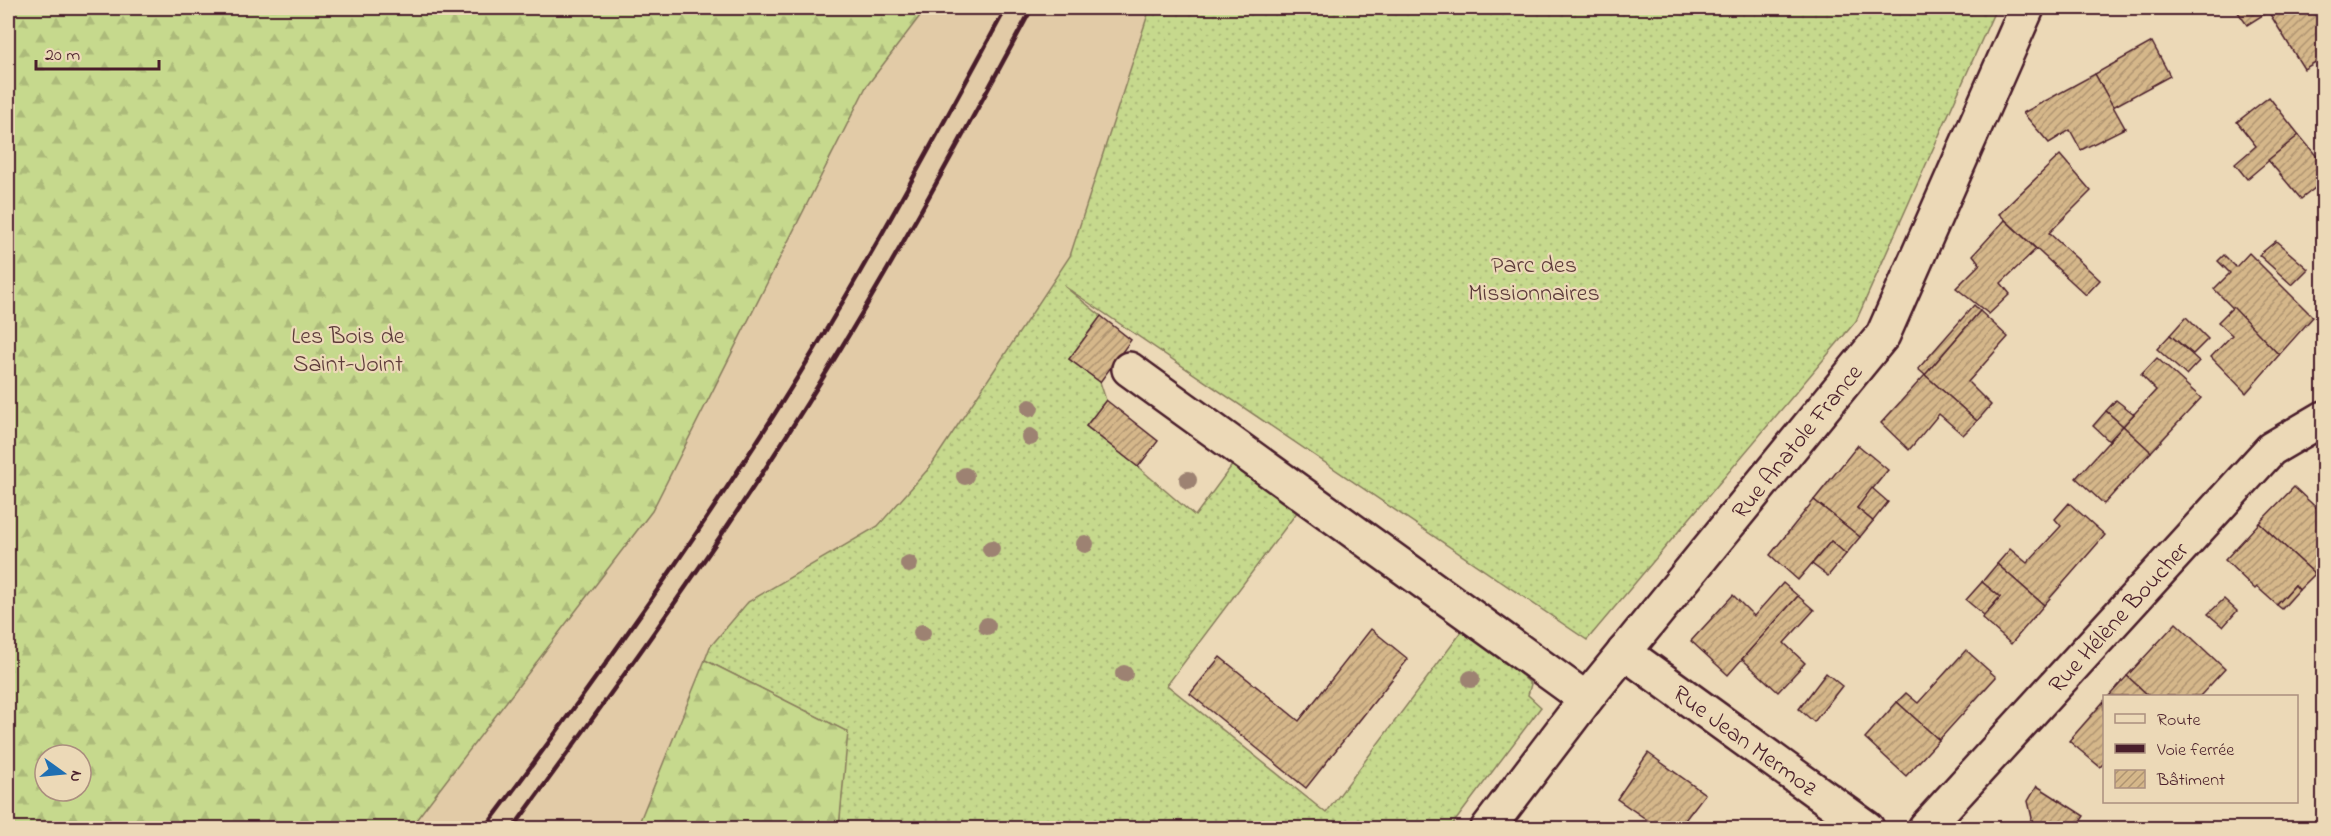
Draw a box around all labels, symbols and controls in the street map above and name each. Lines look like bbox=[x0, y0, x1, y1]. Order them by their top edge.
scale bar bbox=[36, 33, 159, 71]
text: 20 m bbox=[45, 43, 80, 69]
park label: Parc des Missionnaires bbox=[1468, 249, 1600, 312]
park label: Les Bois de Saint-Joint bbox=[291, 320, 405, 383]
street label: Rue Anatole France bbox=[1724, 357, 1873, 528]
street label: Rue Hélène Boucher bbox=[2041, 534, 2199, 702]
street label: Rue Jean Mermoz bbox=[1665, 678, 1824, 807]
legend bbox=[2103, 695, 2298, 803]
text: Route bbox=[2157, 708, 2202, 734]
text: Voie ferrée bbox=[2156, 738, 2235, 764]
north arrow bbox=[33, 743, 93, 803]
text: N bbox=[63, 768, 89, 785]
text: Bâtiment bbox=[2156, 768, 2225, 794]

